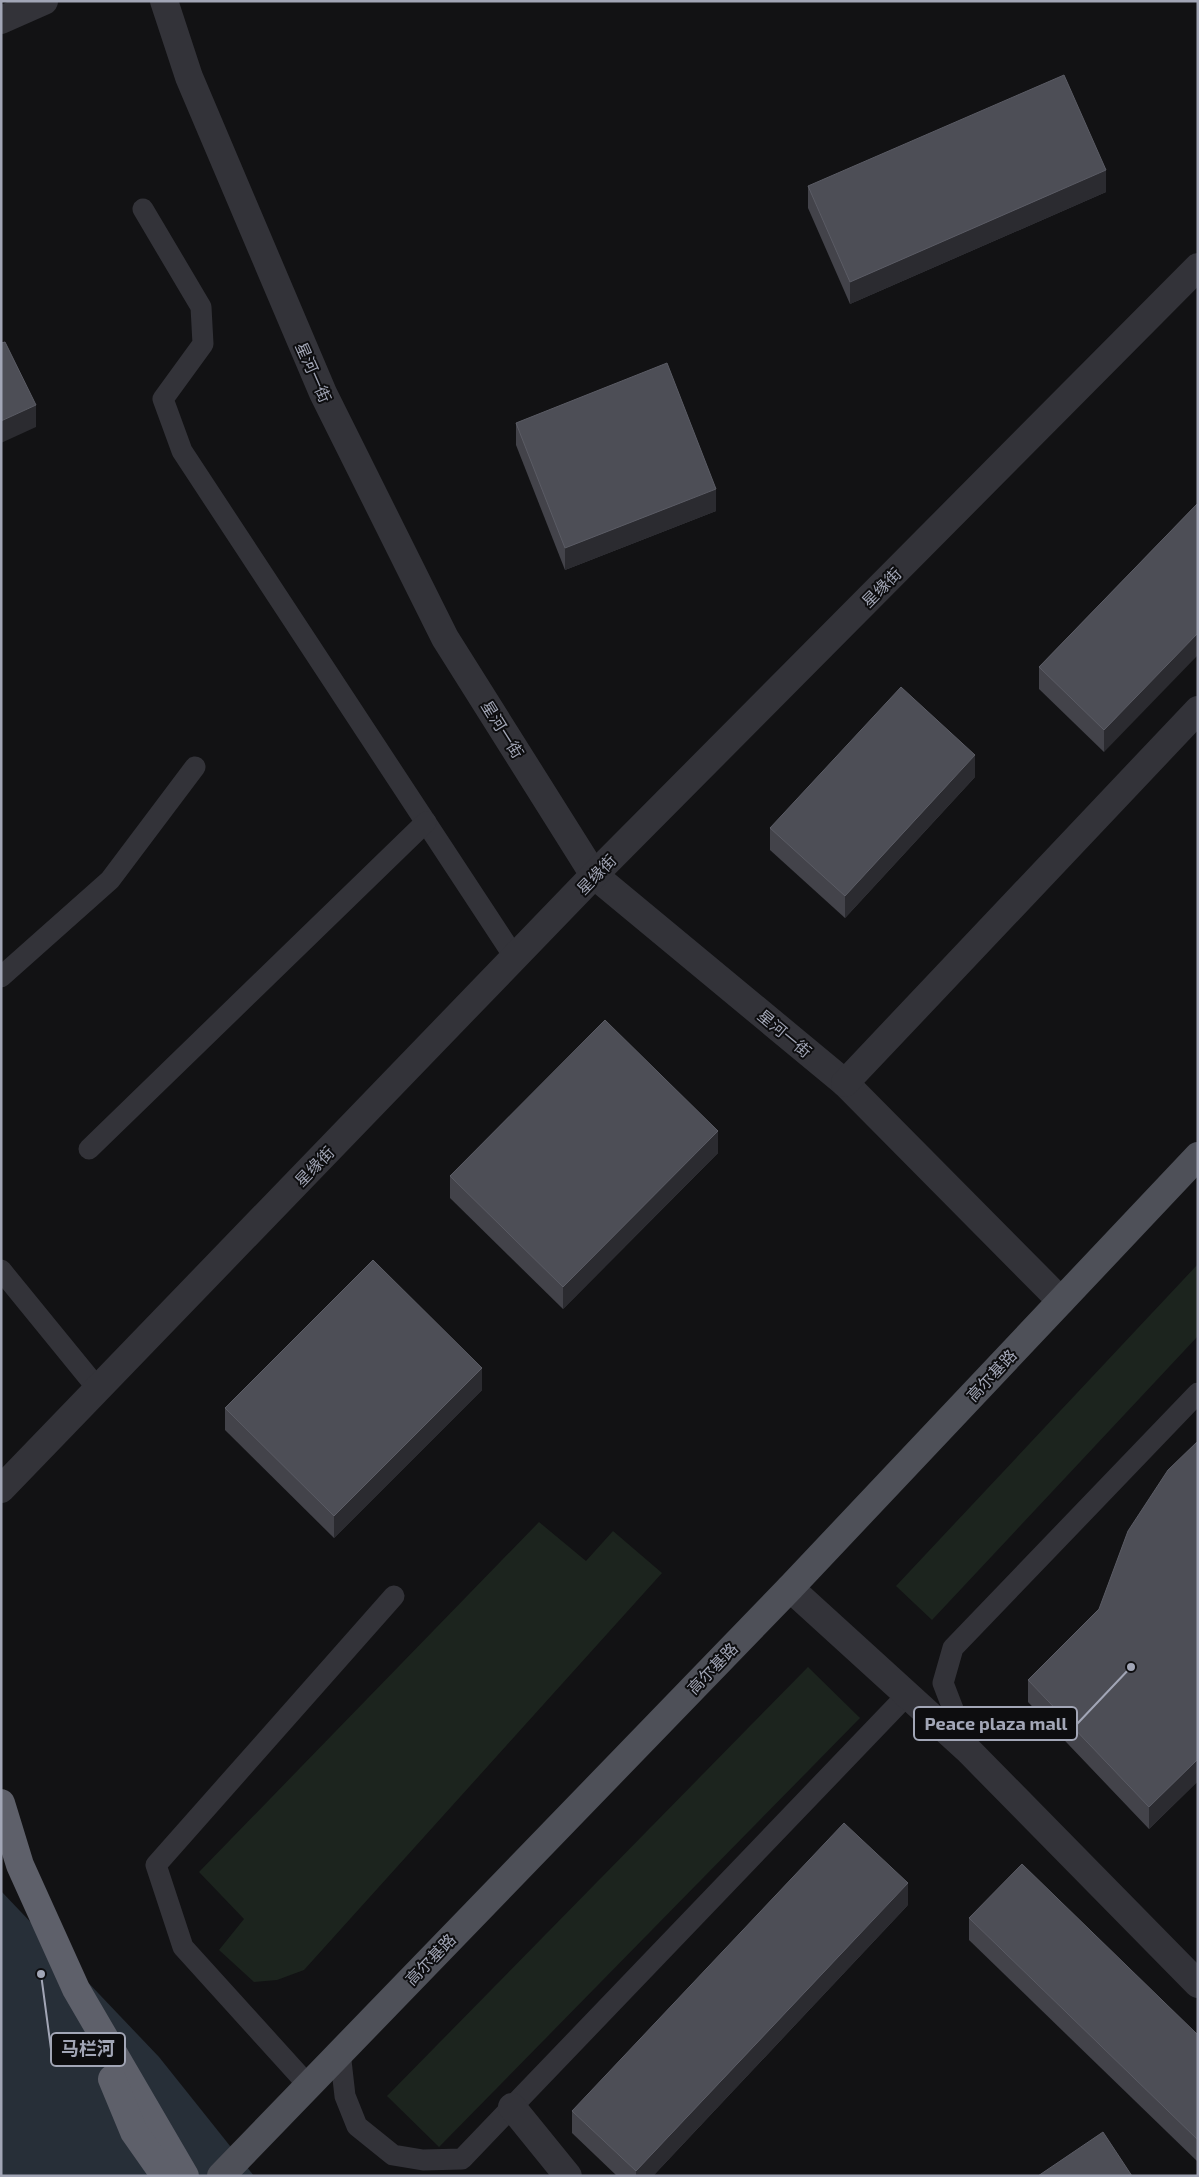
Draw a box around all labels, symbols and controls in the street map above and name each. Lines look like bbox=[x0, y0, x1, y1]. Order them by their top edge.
street label: 星河一街 bbox=[292, 339, 336, 405]
street label: 星缘街 bbox=[857, 563, 905, 611]
street label: 星河一街 bbox=[478, 697, 528, 761]
street label: 星缘街 bbox=[572, 850, 620, 898]
street label: 星河一街 bbox=[754, 1005, 816, 1061]
street label: 星缘街 bbox=[290, 1142, 338, 1190]
street label: 高尔基路 bbox=[962, 1345, 1020, 1405]
street label: 高尔基路 bbox=[683, 1638, 741, 1698]
callout: Peace plaza mall bbox=[914, 1707, 1077, 1740]
text: Peace plaza mall bbox=[924, 1712, 1068, 1734]
street label: 高尔基路 bbox=[401, 1929, 459, 1989]
callout: 马栏河 bbox=[51, 2033, 125, 2066]
text: 马栏河 bbox=[61, 2037, 115, 2059]

